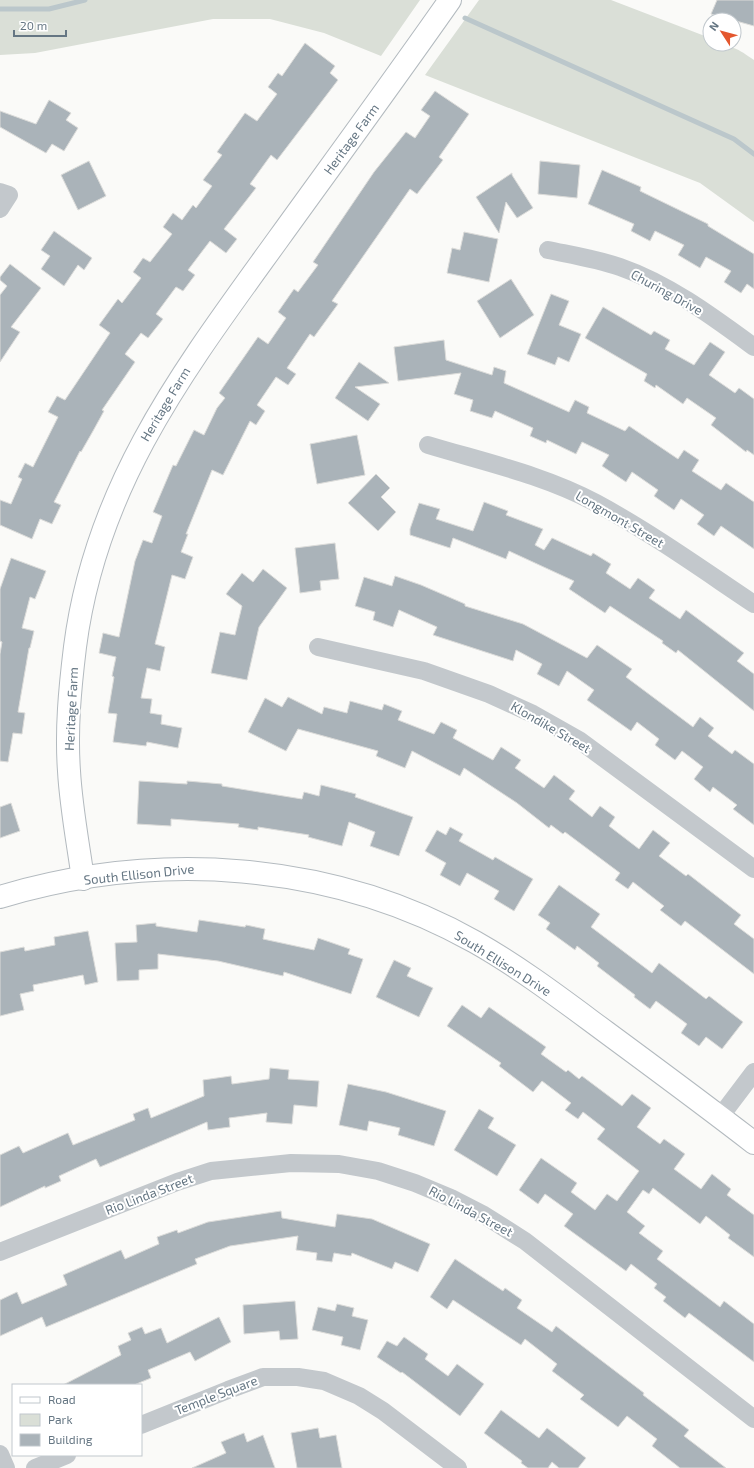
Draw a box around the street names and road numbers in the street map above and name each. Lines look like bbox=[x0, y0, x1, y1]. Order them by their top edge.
street label: Heritage Farm bbox=[320, 100, 382, 178]
street label: Churing Drive bbox=[628, 266, 706, 318]
street label: Heritage Farm bbox=[137, 364, 193, 444]
street label: Longmont Street bbox=[573, 487, 667, 551]
street label: Heritage Farm bbox=[61, 667, 81, 751]
street label: Klondike Street bbox=[508, 698, 594, 756]
street label: South Ellison Drive bbox=[83, 860, 195, 888]
street label: South Ellison Drive bbox=[452, 927, 554, 999]
street label: Rio Linda Street bbox=[103, 1170, 195, 1218]
street label: Rio Linda Street bbox=[426, 1182, 516, 1240]
street label: Temple Square bbox=[173, 1372, 260, 1418]

